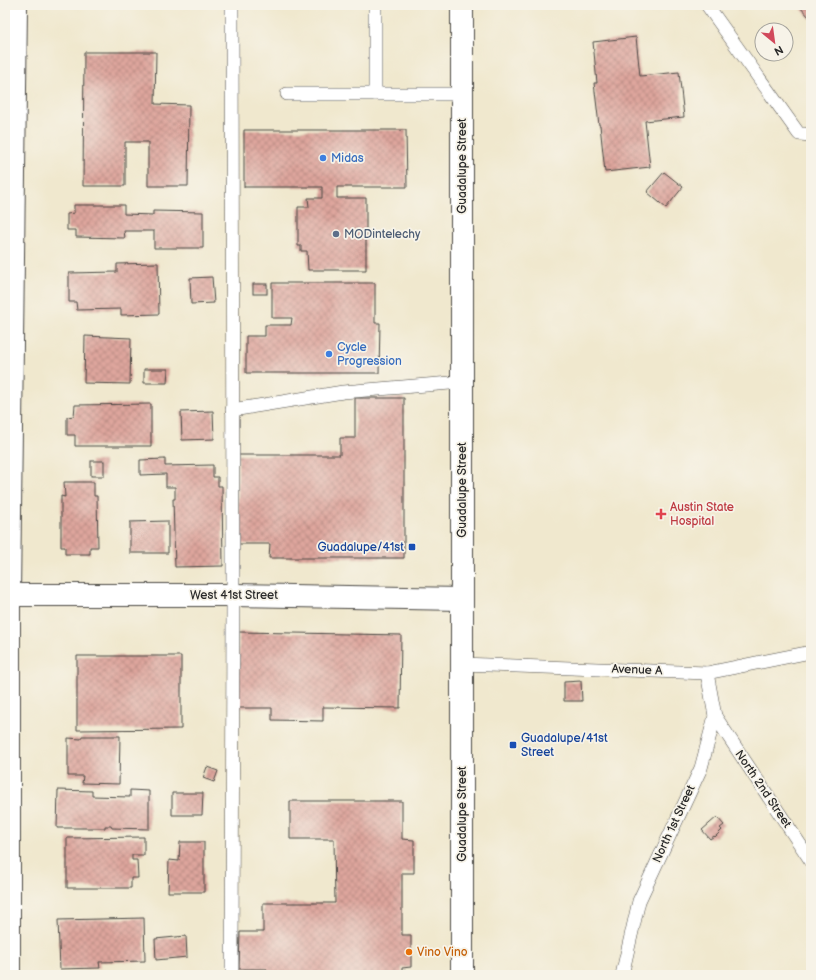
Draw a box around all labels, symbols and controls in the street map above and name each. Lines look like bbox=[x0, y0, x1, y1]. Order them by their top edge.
north arrow bbox=[754, 22, 794, 62]
text: N bbox=[772, 43, 785, 58]
street label: Guadalupe Street bbox=[455, 118, 470, 214]
place label: Midas bbox=[331, 151, 364, 166]
marker: Midas bbox=[318, 153, 328, 163]
place label: MODintelechy bbox=[344, 227, 421, 242]
marker: MODintelechy bbox=[331, 229, 341, 239]
place label: Cycle Progression bbox=[337, 340, 402, 369]
marker: Cycle Progression bbox=[324, 349, 334, 359]
street label: Guadalupe Street bbox=[455, 442, 470, 538]
place label: Austin State Hospital bbox=[670, 500, 734, 529]
marker: Austin State Hospital bbox=[655, 508, 667, 520]
place label: Guadalupe/41st bbox=[317, 540, 404, 555]
marker: Guadalupe/41st bbox=[407, 542, 417, 552]
street label: West 41st Street bbox=[190, 588, 278, 603]
street label: Avenue A bbox=[611, 662, 663, 678]
place label: Guadalupe/41st Street bbox=[521, 731, 608, 760]
marker: Guadalupe/41st Street bbox=[508, 740, 518, 750]
street label: North 2nd Street bbox=[731, 747, 795, 831]
street label: Guadalupe Street bbox=[455, 766, 470, 862]
street label: North 1st Street bbox=[649, 782, 699, 865]
place label: Vino Vino bbox=[417, 945, 468, 960]
marker: Vino Vino bbox=[404, 947, 414, 957]

